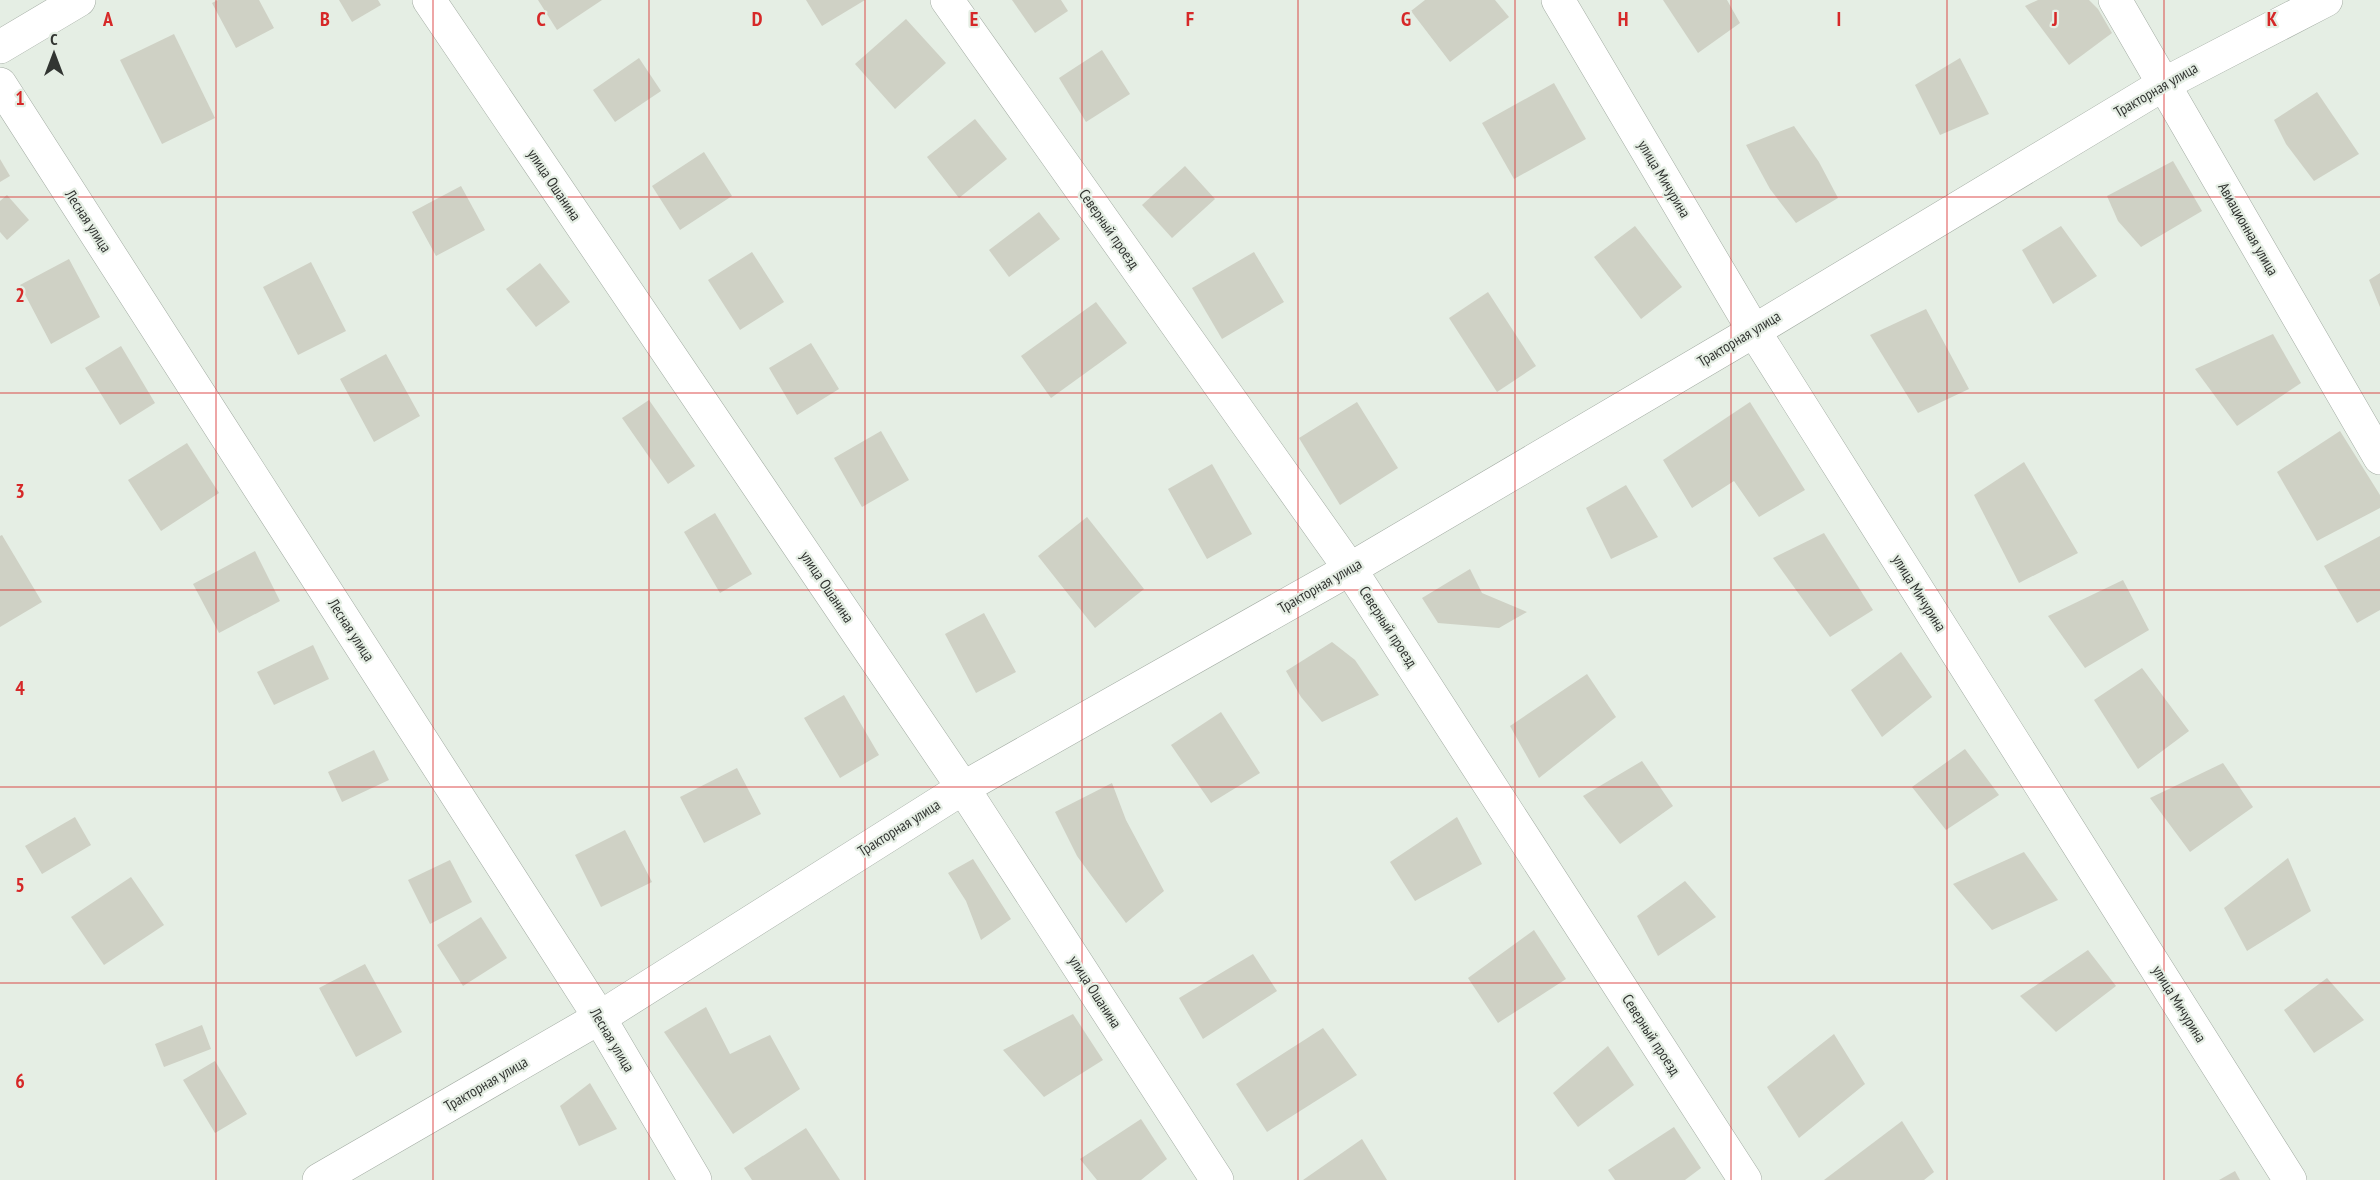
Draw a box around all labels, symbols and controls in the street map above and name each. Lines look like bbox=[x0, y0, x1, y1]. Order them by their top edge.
text: A bbox=[102, 6, 114, 32]
text: B bbox=[320, 6, 330, 32]
text: C bbox=[536, 6, 546, 32]
text: D bbox=[752, 6, 763, 32]
text: E bbox=[970, 6, 978, 32]
text: F bbox=[1186, 6, 1194, 32]
text: G bbox=[1401, 6, 1411, 32]
text: H bbox=[1618, 6, 1628, 32]
text: I bbox=[1837, 6, 1841, 32]
text: J bbox=[2051, 6, 2058, 32]
text: K bbox=[2267, 6, 2278, 32]
north arrow bbox=[24, 24, 84, 84]
text: С bbox=[50, 29, 58, 49]
street label: Тракторная улица bbox=[2111, 58, 2201, 121]
text: 1 bbox=[15, 85, 25, 111]
street label: улица Мичурина bbox=[1634, 136, 1695, 221]
street label: улица Ошанина bbox=[523, 145, 585, 224]
street label: Авиационная улица bbox=[2214, 179, 2283, 279]
street label: Лесная улица bbox=[61, 185, 116, 256]
street label: Северный проезд bbox=[1075, 185, 1144, 273]
text: 2 bbox=[15, 282, 25, 308]
street label: Тракторная улица bbox=[1694, 306, 1784, 371]
text: 3 bbox=[15, 478, 25, 504]
street label: улица Ошанина bbox=[796, 547, 858, 626]
street label: улица Мичурина bbox=[1888, 551, 1951, 635]
street label: Тракторная улица bbox=[1275, 554, 1365, 617]
street label: Северный проезд bbox=[1355, 582, 1422, 671]
street label: Лесная улица bbox=[324, 594, 379, 665]
text: 4 bbox=[15, 675, 25, 701]
street label: Тракторная улица bbox=[854, 795, 943, 860]
text: 5 bbox=[15, 872, 25, 898]
street label: улица Ошанина bbox=[1065, 952, 1126, 1032]
street label: улица Мичурина bbox=[2148, 962, 2211, 1046]
street label: Северный проезд bbox=[1618, 990, 1685, 1079]
street label: Лесная улица bbox=[585, 1004, 639, 1075]
street label: Тракторная улица bbox=[441, 1052, 531, 1115]
text: 6 bbox=[15, 1068, 25, 1094]

